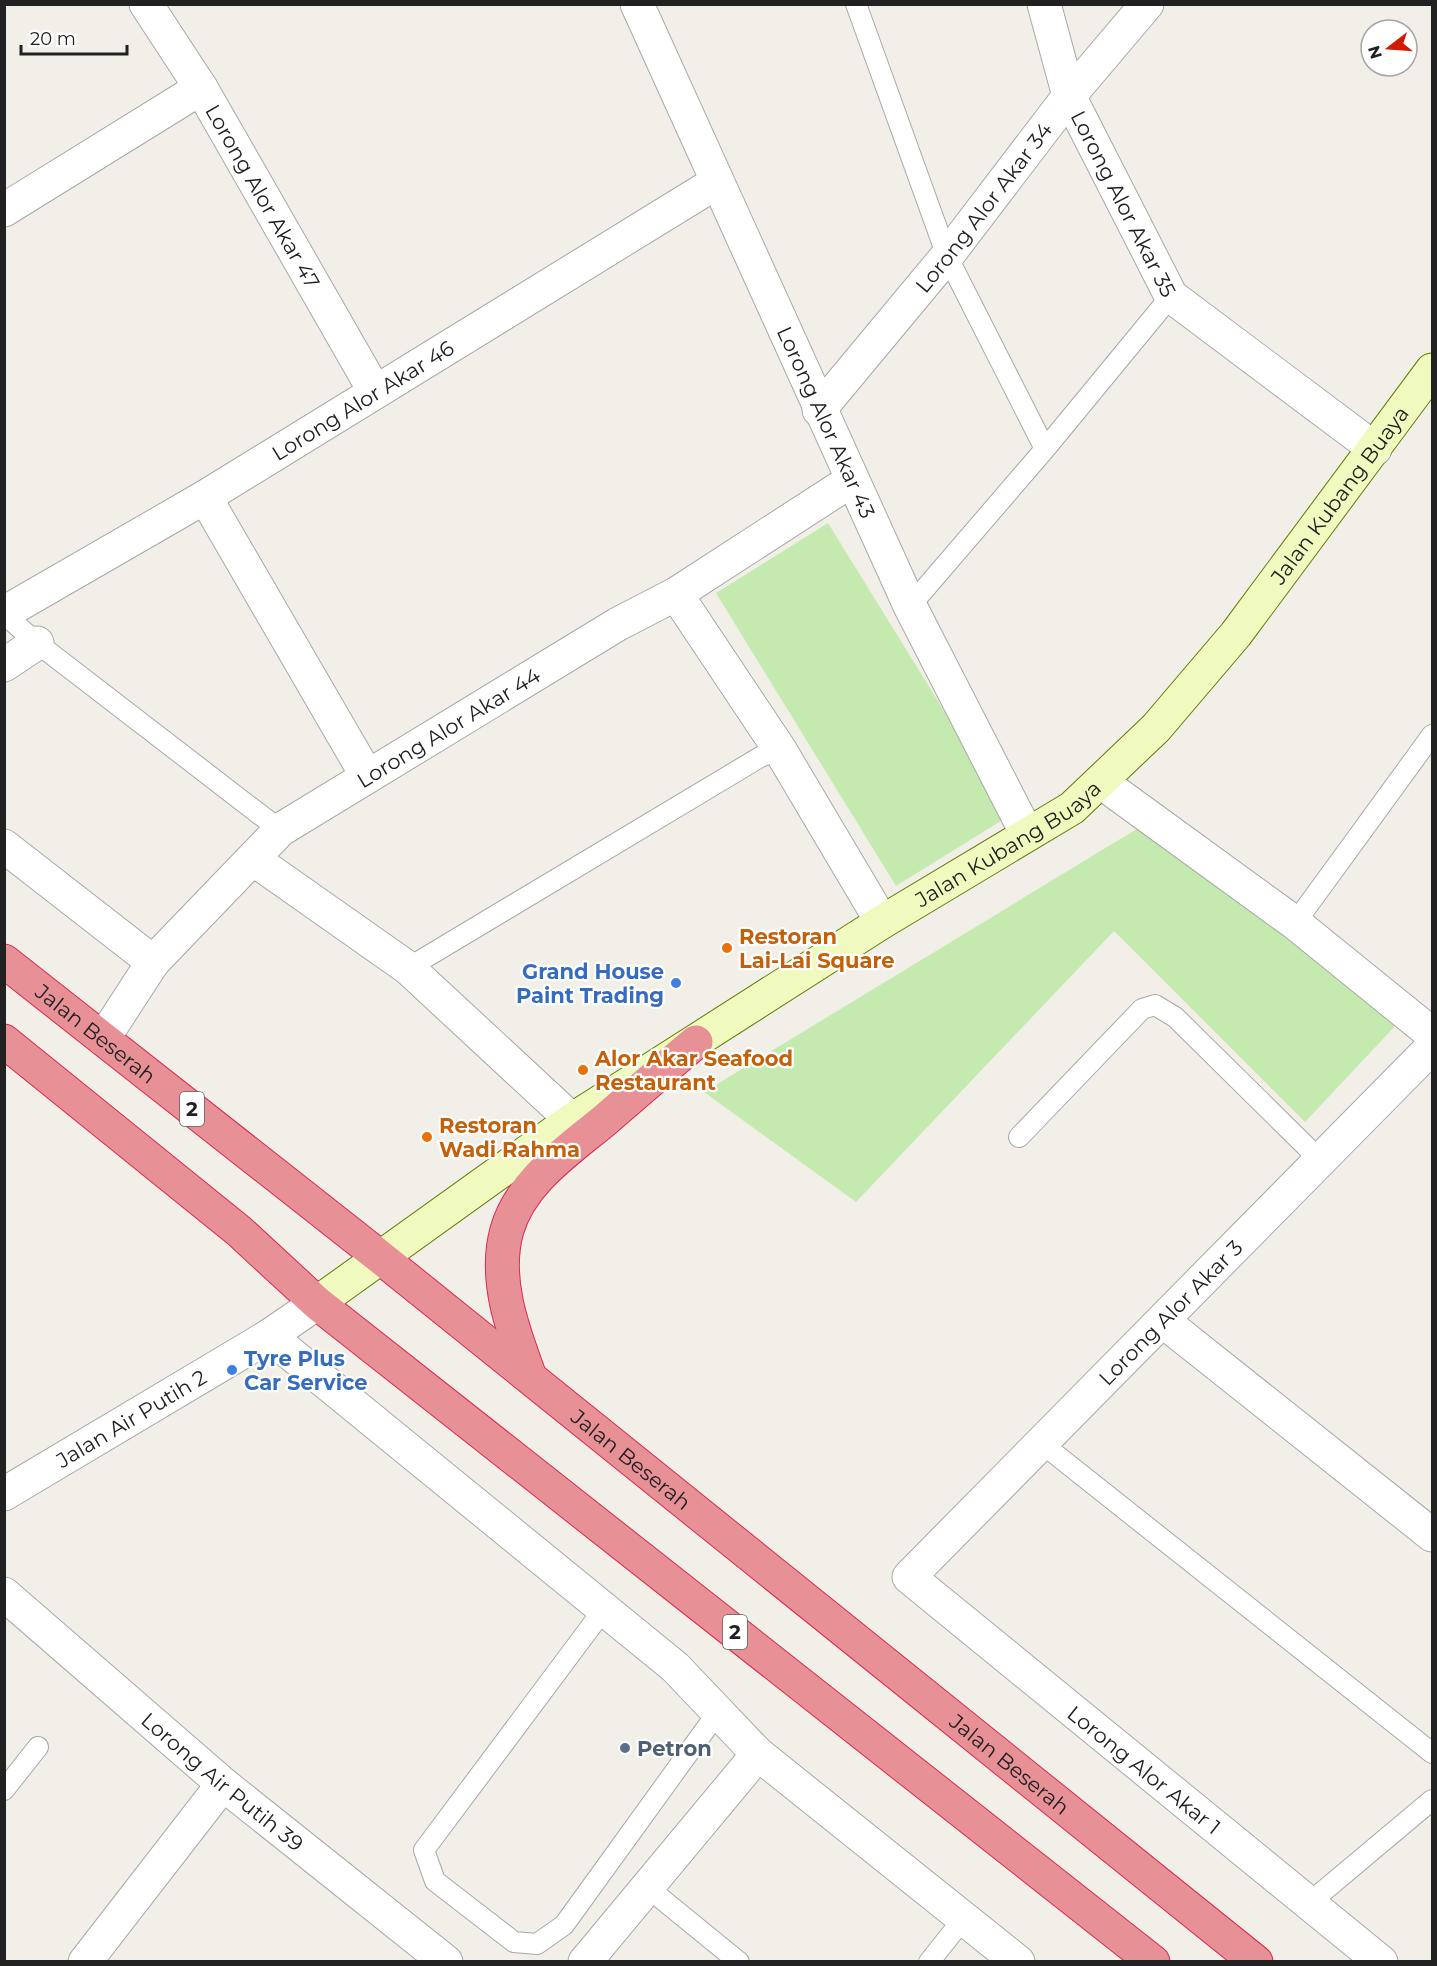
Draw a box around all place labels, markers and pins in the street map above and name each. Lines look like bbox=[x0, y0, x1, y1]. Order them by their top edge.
place label: Restoran Lai-Lai Square bbox=[739, 924, 895, 973]
marker: Restoran Lai-Lai Square bbox=[720, 941, 734, 955]
place label: Grand House Paint Trading bbox=[516, 959, 664, 1008]
marker: Grand House Paint Trading bbox=[669, 976, 683, 990]
place label: Alor Akar Seafood Restaurant bbox=[594, 1046, 793, 1095]
marker: Alor Akar Seafood Restaurant bbox=[576, 1063, 590, 1077]
place label: Restoran Wadi Rahma bbox=[439, 1113, 580, 1162]
marker: Restoran Wadi Rahma bbox=[420, 1130, 434, 1144]
place label: Tyre Plus Car Service bbox=[244, 1346, 368, 1395]
marker: Tyre Plus Car Service bbox=[225, 1363, 239, 1377]
place label: Petron bbox=[637, 1736, 712, 1761]
marker: Petron bbox=[618, 1741, 632, 1755]

